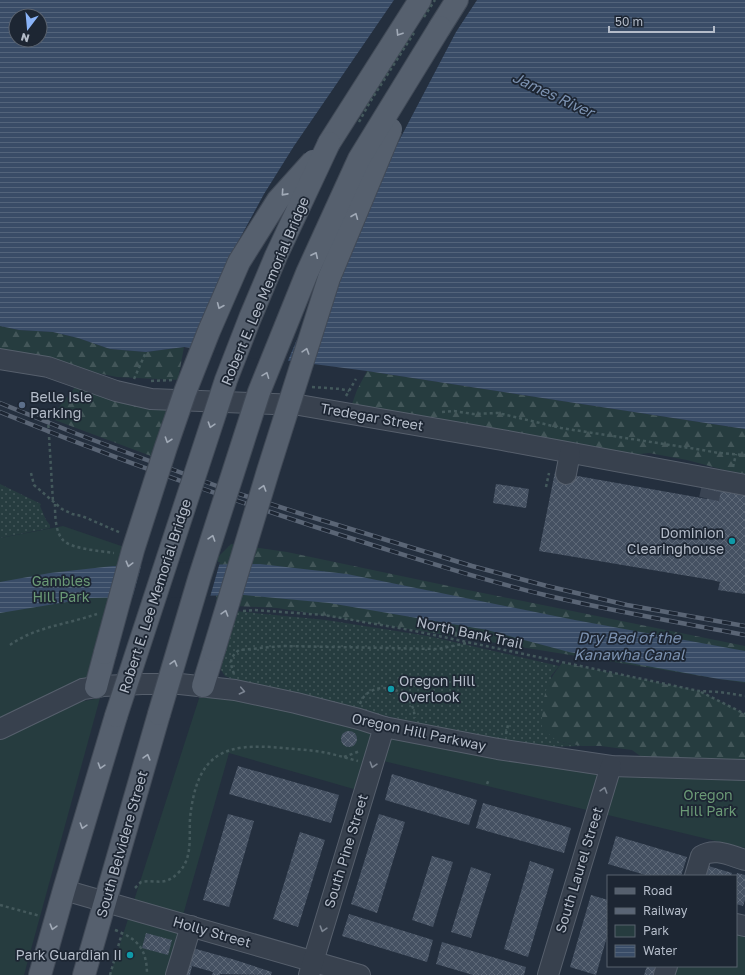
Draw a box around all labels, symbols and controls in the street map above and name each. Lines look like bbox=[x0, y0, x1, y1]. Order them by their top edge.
north arrow bbox=[8, 8, 48, 48]
scale bar bbox=[609, 8, 714, 34]
text: 50 m bbox=[615, 14, 643, 29]
one-way arrow bbox=[396, 29, 404, 36]
text: N bbox=[19, 31, 31, 45]
water label: James River bbox=[510, 67, 599, 122]
one-way arrow bbox=[282, 189, 289, 196]
street label: Robert E. Lee Memorial Bridge bbox=[217, 194, 312, 388]
one-way arrow bbox=[350, 212, 358, 219]
one-way arrow bbox=[310, 251, 318, 259]
one-way arrow bbox=[217, 301, 225, 309]
one-way arrow bbox=[301, 348, 310, 355]
one-way arrow bbox=[262, 372, 270, 379]
place label: Belle Isle Parking bbox=[30, 388, 92, 421]
street label: Tredegar Street bbox=[319, 399, 425, 434]
marker: Belle Isle Parking bbox=[17, 400, 27, 410]
one-way arrow bbox=[208, 421, 216, 428]
one-way arrow bbox=[164, 436, 173, 443]
one-way arrow bbox=[258, 485, 267, 492]
street label: Robert E. Lee Memorial Bridge bbox=[115, 497, 194, 695]
place label: Dominion Clearinghouse bbox=[627, 524, 724, 557]
one-way arrow bbox=[207, 535, 216, 542]
marker: Dominion Clearinghouse bbox=[727, 536, 737, 546]
one-way arrow bbox=[126, 561, 134, 567]
park label: Gambles Hill Park bbox=[32, 572, 90, 605]
one-way arrow bbox=[220, 610, 229, 617]
street label: North Bank Trail bbox=[415, 613, 525, 652]
water label: Dry Bed of the Kanawha Canal bbox=[573, 628, 686, 663]
one-way arrow bbox=[169, 659, 178, 666]
place label: Oregon Hill Overlook bbox=[399, 672, 475, 705]
marker: Oregon Hill Overlook bbox=[386, 684, 396, 694]
one-way arrow bbox=[238, 687, 245, 695]
street label: Oregon Hill Parkway bbox=[350, 709, 488, 754]
one-way arrow bbox=[142, 753, 151, 760]
one-way arrow bbox=[369, 761, 378, 768]
one-way arrow bbox=[97, 762, 106, 769]
street label: South Belvidere Street bbox=[92, 768, 151, 919]
park label: Oregon Hill Park bbox=[679, 786, 737, 819]
one-way arrow bbox=[599, 787, 608, 794]
street label: South Pine Street bbox=[320, 792, 371, 910]
street label: South Laurel Street bbox=[551, 805, 606, 935]
one-way arrow bbox=[79, 822, 88, 829]
legend bbox=[607, 875, 737, 967]
text: Road bbox=[643, 883, 672, 898]
text: Railway bbox=[643, 903, 688, 918]
street label: Holly Street bbox=[171, 912, 253, 951]
text: Park bbox=[643, 923, 669, 938]
one-way arrow bbox=[49, 924, 58, 931]
one-way arrow bbox=[319, 926, 328, 933]
text: Water bbox=[643, 943, 677, 958]
place label: Park Guardian II bbox=[15, 946, 122, 963]
marker: Park Guardian II bbox=[125, 950, 135, 960]

